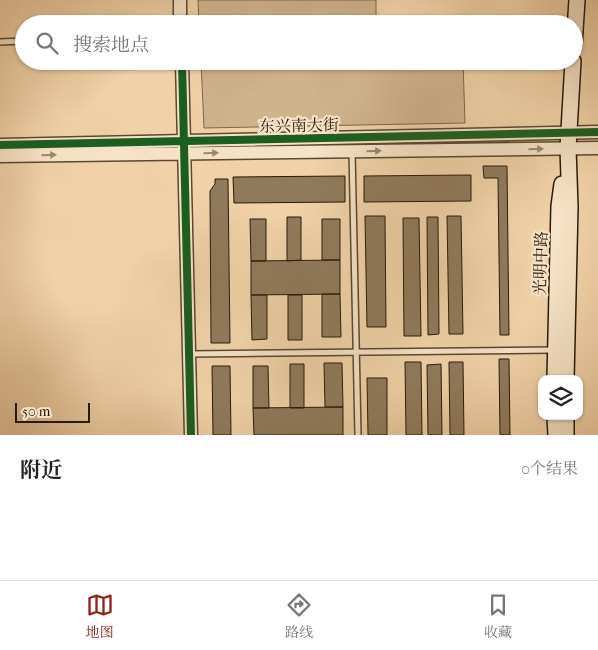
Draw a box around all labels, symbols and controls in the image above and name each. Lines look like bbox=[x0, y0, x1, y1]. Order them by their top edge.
search box bbox=[15, 15, 583, 70]
icon: search bbox=[33, 29, 61, 57]
text: 搜索地点 bbox=[73, 34, 149, 56]
street label: 东兴南大街 bbox=[259, 115, 339, 136]
one-way arrow bbox=[528, 144, 544, 152]
one-way arrow bbox=[366, 146, 382, 154]
one-way arrow bbox=[203, 149, 219, 157]
one-way arrow bbox=[41, 151, 57, 159]
street label: 光明中路 bbox=[530, 231, 551, 295]
map controls bbox=[538, 375, 583, 420]
button: layers bbox=[538, 375, 583, 420]
scale bar bbox=[15, 400, 90, 423]
text: 50 m bbox=[22, 403, 50, 420]
text: 附近 bbox=[20, 458, 62, 482]
text: 0个结果 bbox=[521, 459, 578, 478]
tab: 地图 bbox=[86, 591, 114, 641]
tab: 路线 bbox=[285, 591, 313, 641]
tab: 收藏 bbox=[484, 591, 512, 641]

